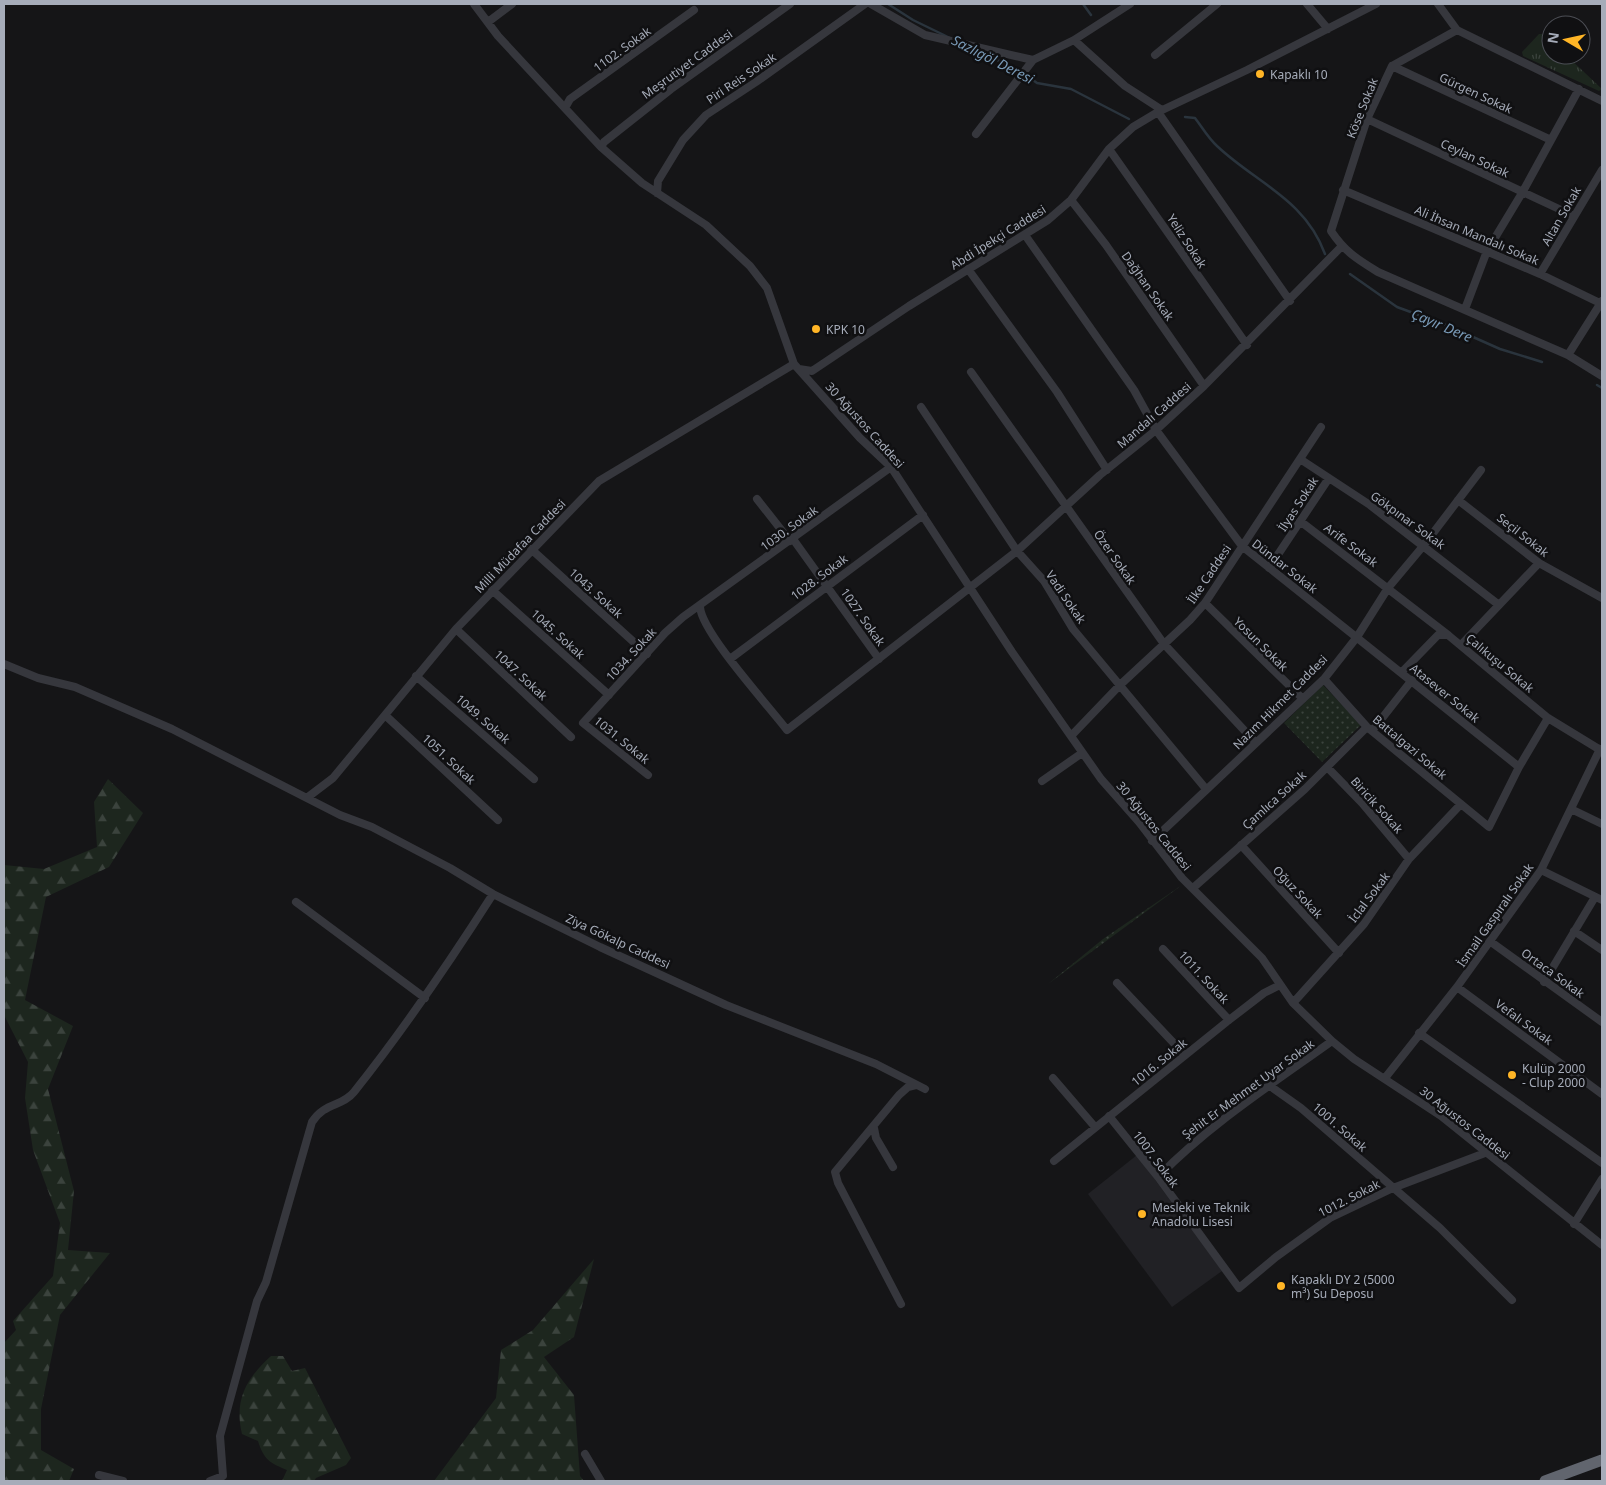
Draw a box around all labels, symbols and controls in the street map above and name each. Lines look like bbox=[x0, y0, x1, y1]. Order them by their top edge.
north arrow bbox=[1541, 15, 1591, 65]
street label: 1102. Sokak bbox=[590, 22, 655, 76]
street label: Meşrutiyet Caddesi bbox=[638, 25, 736, 103]
water label: Sazlıgöl Deresi bbox=[949, 30, 1038, 88]
text: N bbox=[1542, 31, 1563, 45]
street label: Piri Reis Sokak bbox=[703, 48, 780, 108]
place label: Kapaklı 10 bbox=[1270, 66, 1328, 83]
marker: Kapaklı 10 bbox=[1254, 68, 1266, 80]
street label: Gürgen Sokak bbox=[1437, 69, 1516, 118]
street label: Köse Sokak bbox=[1342, 75, 1382, 141]
street label: Ceylan Sokak bbox=[1438, 135, 1513, 182]
street label: Altan Sokak bbox=[1537, 183, 1585, 249]
street label: Abdi İpekçi Caddesi bbox=[947, 201, 1049, 273]
street label: Ali İhsan Mandalı Sokak bbox=[1412, 201, 1542, 269]
street label: Yeliz Sokak bbox=[1163, 211, 1211, 272]
street label: Dağhan Sokak bbox=[1118, 248, 1179, 325]
water label: Çayır Dere bbox=[1409, 304, 1475, 346]
place label: KPK 10 bbox=[826, 321, 865, 338]
marker: KPK 10 bbox=[810, 323, 822, 335]
street label: 30 Ağustos Caddesi bbox=[822, 378, 908, 472]
street label: Mandalı Caddesi bbox=[1113, 378, 1195, 452]
street label: İlyas Sokak bbox=[1274, 473, 1322, 535]
street label: Gökpınar Sokak bbox=[1367, 487, 1449, 553]
street label: Milli Müdafaa Caddesi bbox=[471, 495, 569, 597]
street label: 1030. Sokak bbox=[757, 501, 822, 555]
street label: Seçil Sokak bbox=[1493, 509, 1553, 561]
street label: Arife Sokak bbox=[1321, 519, 1382, 571]
street label: Özer Sokak bbox=[1090, 526, 1140, 588]
street label: Dündar Sokak bbox=[1249, 535, 1322, 597]
street label: İlke Caddesi bbox=[1183, 541, 1235, 607]
street label: 1028. Sokak bbox=[787, 550, 851, 604]
street label: 1043. Sokak bbox=[565, 564, 627, 622]
street label: Vadi Sokak bbox=[1042, 567, 1090, 627]
street label: 1027. Sokak bbox=[837, 585, 890, 650]
street label: 1045. Sokak bbox=[527, 605, 589, 663]
street label: Yosun Sokak bbox=[1230, 613, 1292, 675]
street label: 1034. Sokak bbox=[602, 623, 661, 684]
street label: Çalıkuşu Sokak bbox=[1462, 629, 1538, 697]
street label: 1047. Sokak bbox=[491, 646, 552, 705]
street label: Nazım Hikmet Caddesi bbox=[1229, 651, 1331, 753]
street label: Atasever Sokak bbox=[1406, 660, 1484, 727]
street label: 1049. Sokak bbox=[452, 691, 514, 748]
street label: Battalgazi Sokak bbox=[1369, 711, 1451, 784]
street label: 1031. Sokak bbox=[591, 712, 654, 768]
street label: 1051. Sokak bbox=[419, 730, 480, 789]
street label: Çamlıca Sokak bbox=[1238, 766, 1310, 833]
street label: Biricik Sokak bbox=[1347, 773, 1407, 837]
street label: 30 Ağustos Caddesi bbox=[1113, 778, 1195, 874]
street label: İsmail Gaspıralı Sokak bbox=[1453, 859, 1538, 970]
street label: Oğuz Sokak bbox=[1269, 862, 1327, 922]
street label: İclal Sokak bbox=[1344, 868, 1394, 926]
street label: Ziya Gökalp Caddesi bbox=[563, 909, 673, 973]
street label: Ortaca Sokak bbox=[1518, 944, 1589, 1002]
street label: 1011. Sokak bbox=[1175, 947, 1234, 1008]
street label: Vefalı Sokak bbox=[1492, 995, 1557, 1049]
street label: 1016. Sokak bbox=[1128, 1034, 1191, 1090]
street label: Şehit Er Mehmet Uyar Sokak bbox=[1178, 1035, 1318, 1143]
place label: Kulüp 2000 - Clup 2000 bbox=[1522, 1060, 1585, 1091]
marker: Kulüp 2000 - Clup 2000 bbox=[1506, 1069, 1518, 1081]
street label: 30 Ağustos Caddesi bbox=[1416, 1082, 1514, 1164]
street label: 1001. Sokak bbox=[1309, 1099, 1371, 1156]
street label: 1007. Sokak bbox=[1129, 1127, 1183, 1191]
street label: 1012. Sokak bbox=[1315, 1175, 1383, 1221]
place label: Mesleki ve Teknik Anadolu Lisesi bbox=[1152, 1199, 1250, 1230]
marker: Mesleki ve Teknik Anadolu Lisesi bbox=[1136, 1208, 1148, 1220]
place label: Kapaklı DY 2 (5000 m³) Su Deposu bbox=[1291, 1271, 1395, 1302]
marker: Kapaklı DY 2 (5000 m³) Su Deposu bbox=[1275, 1280, 1287, 1292]

